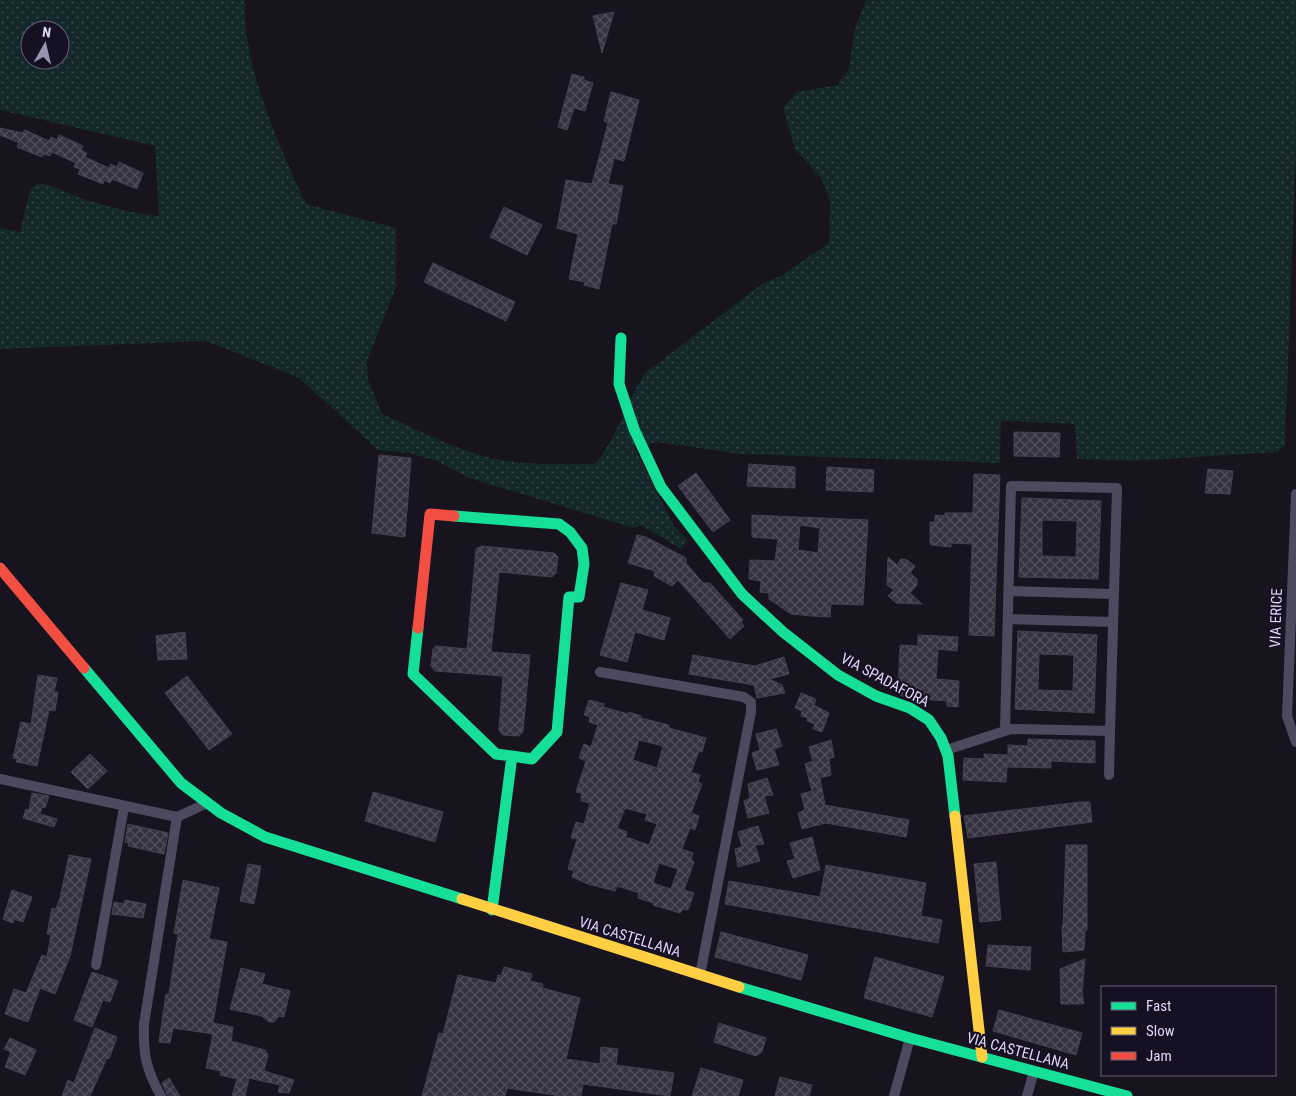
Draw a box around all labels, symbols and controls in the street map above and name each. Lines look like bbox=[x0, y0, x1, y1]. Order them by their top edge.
north arrow bbox=[20, 20, 70, 70]
text: N bbox=[41, 24, 52, 41]
street label: VIA ERICE bbox=[1266, 588, 1286, 648]
street label: VIA SPADAFORA bbox=[838, 649, 933, 711]
street label: VIA CASTELLANA bbox=[577, 913, 684, 961]
legend bbox=[1101, 986, 1276, 1076]
text: Fast bbox=[1146, 997, 1171, 1015]
text: Slow bbox=[1146, 1022, 1175, 1040]
street label: VIA CASTELLANA bbox=[965, 1029, 1072, 1073]
text: Jam bbox=[1146, 1047, 1172, 1065]

